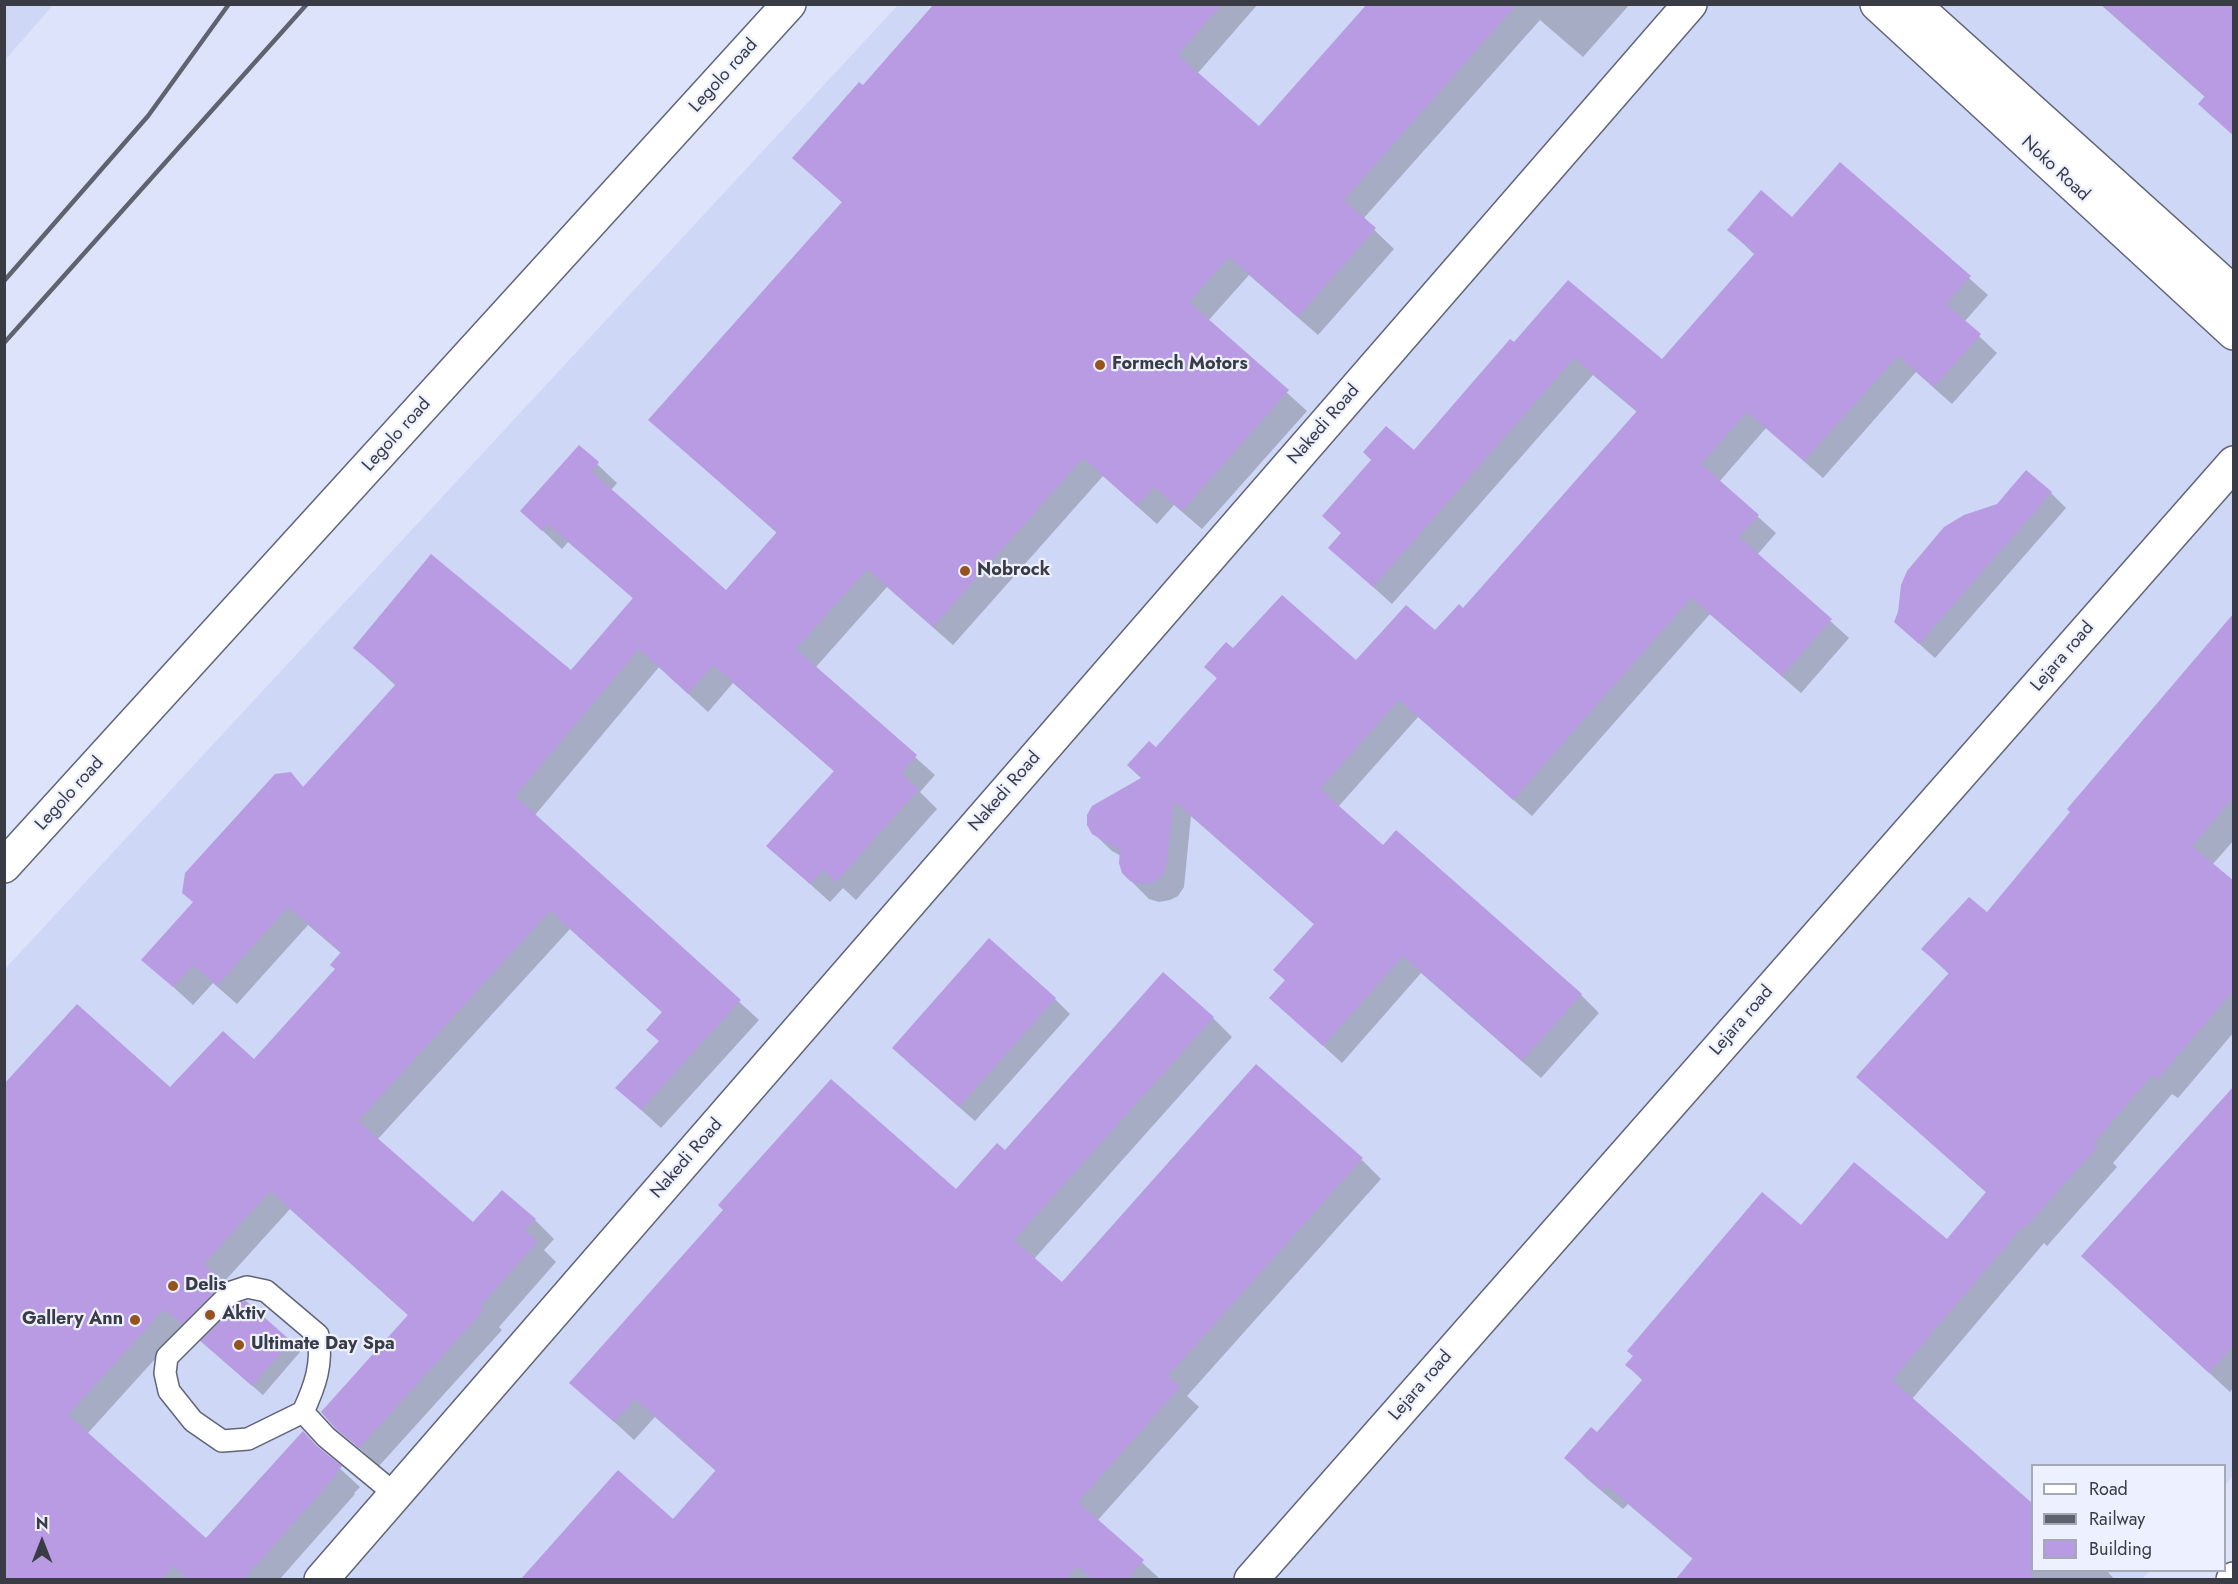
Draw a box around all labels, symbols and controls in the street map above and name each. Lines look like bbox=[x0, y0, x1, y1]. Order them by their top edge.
street label: Legolo road bbox=[685, 35, 763, 117]
street label: Noko Road bbox=[2016, 132, 2094, 206]
place label: Formech Motors bbox=[1112, 354, 1248, 376]
marker: Formech Motors bbox=[1093, 358, 1107, 372]
street label: Nakedi Road bbox=[1283, 381, 1365, 469]
street label: Legolo road bbox=[358, 394, 436, 476]
place label: Nobrock bbox=[977, 560, 1050, 582]
marker: Nobrock bbox=[958, 564, 972, 578]
street label: Lejara road bbox=[2027, 618, 2099, 696]
street label: Nakedi Road bbox=[964, 748, 1046, 836]
street label: Legolo road bbox=[31, 753, 109, 835]
street label: Lejara road bbox=[1706, 982, 1778, 1060]
street label: Nakedi Road bbox=[646, 1115, 728, 1203]
place label: Delis bbox=[185, 1275, 227, 1297]
marker: Delis bbox=[166, 1279, 180, 1293]
place label: Aktiv bbox=[222, 1304, 266, 1326]
marker: Aktiv bbox=[203, 1308, 217, 1322]
place label: Gallery Ann bbox=[22, 1309, 123, 1331]
marker: Gallery Ann bbox=[128, 1313, 142, 1327]
place label: Ultimate Day Spa bbox=[251, 1334, 395, 1356]
marker: Ultimate Day Spa bbox=[232, 1338, 246, 1352]
street label: Lejara road bbox=[1385, 1347, 1457, 1425]
legend bbox=[2031, 1464, 2226, 1572]
text: Road bbox=[2089, 1476, 2128, 1502]
text: Railway bbox=[2089, 1506, 2145, 1532]
north arrow bbox=[12, 1512, 72, 1572]
text: N bbox=[36, 1512, 48, 1535]
text: Building bbox=[2089, 1536, 2152, 1562]

